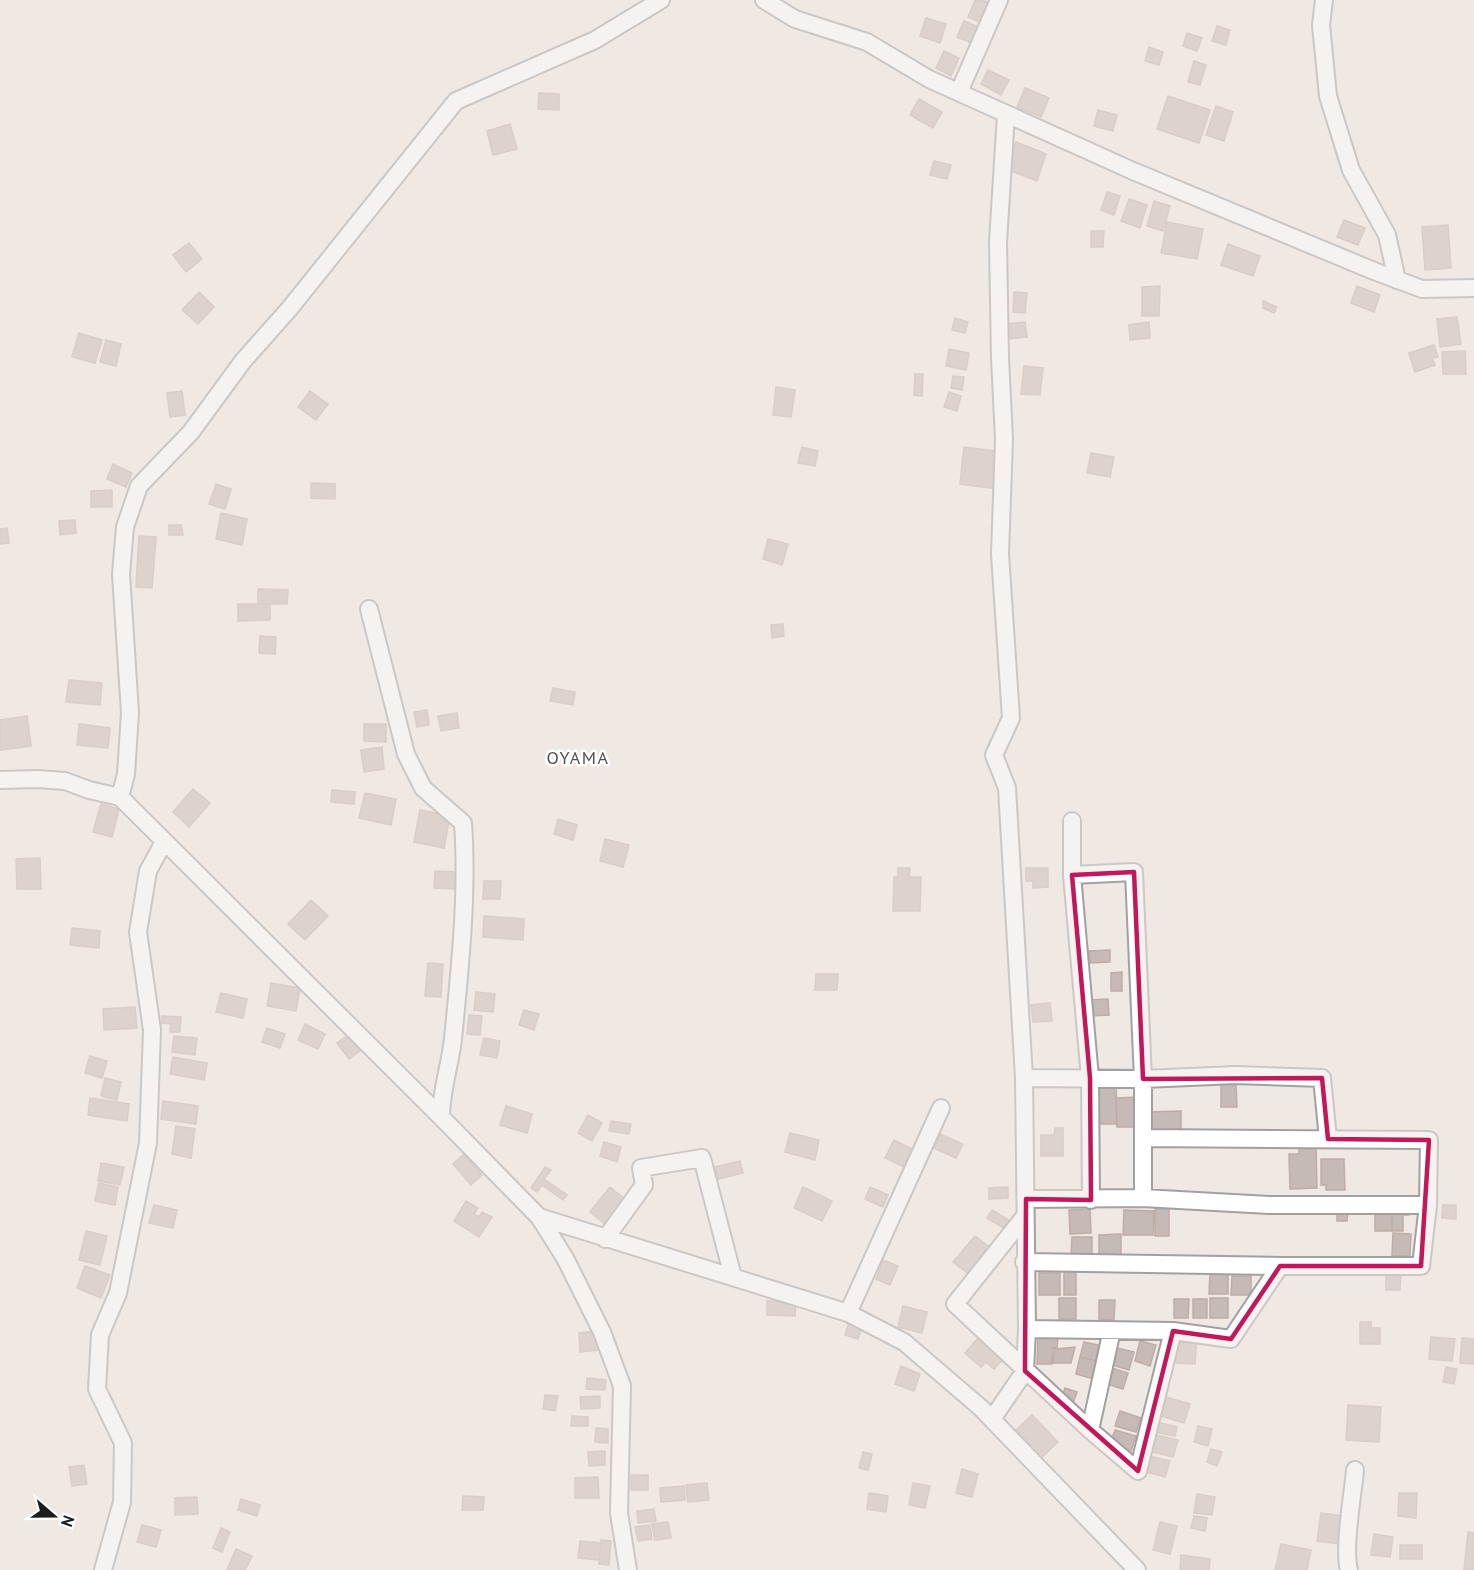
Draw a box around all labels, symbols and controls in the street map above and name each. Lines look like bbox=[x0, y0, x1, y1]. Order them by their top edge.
district label: OYAMA bbox=[546, 746, 610, 769]
north arrow bbox=[24, 1486, 84, 1546]
text: N bbox=[57, 1513, 79, 1529]

